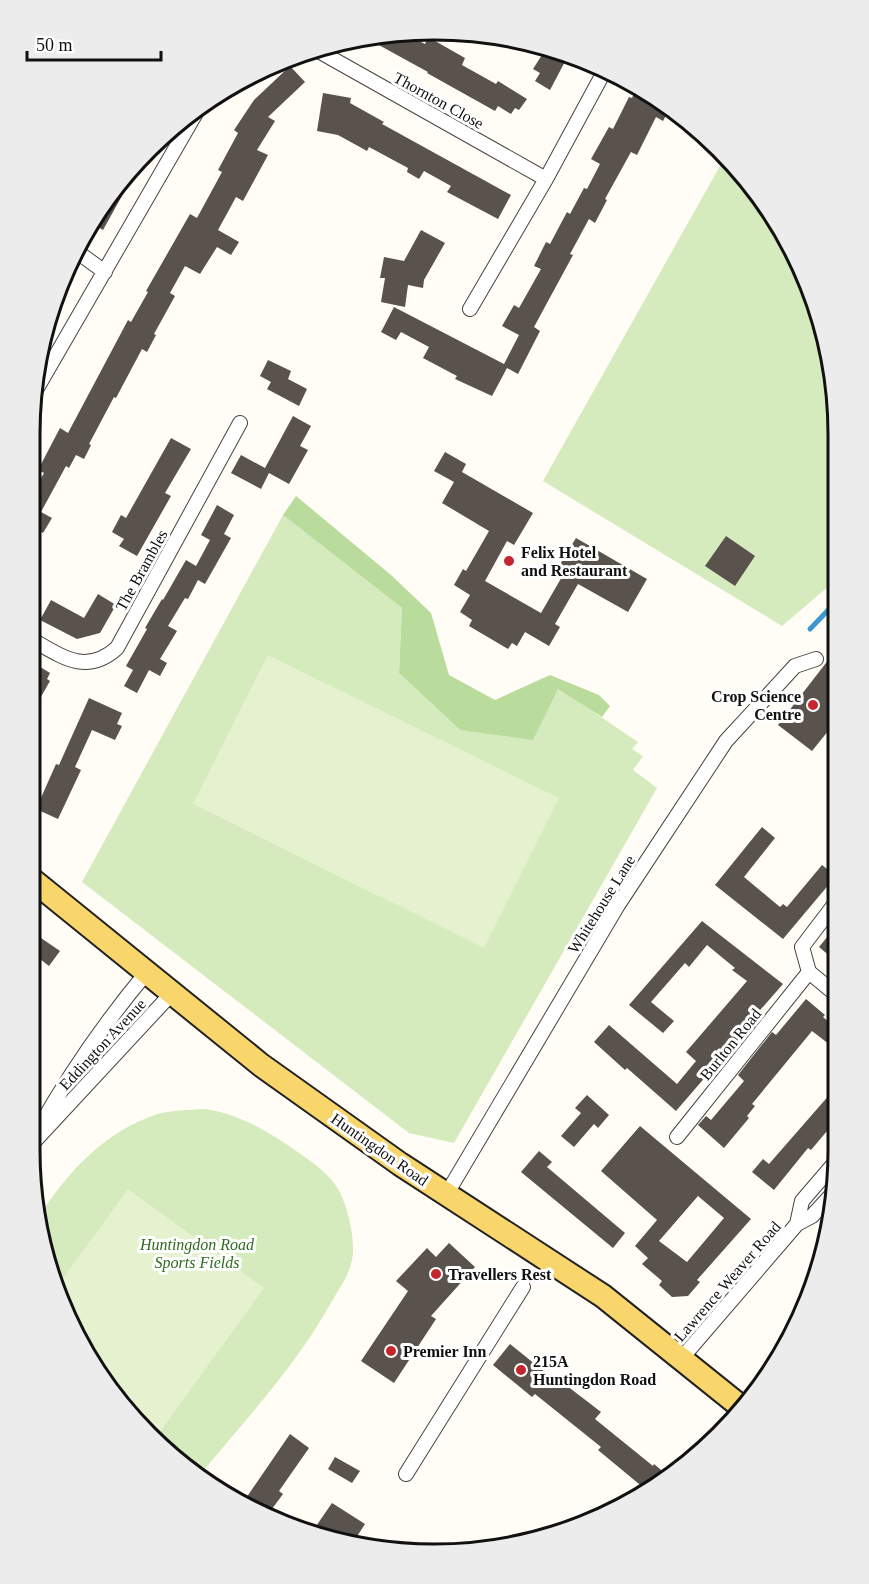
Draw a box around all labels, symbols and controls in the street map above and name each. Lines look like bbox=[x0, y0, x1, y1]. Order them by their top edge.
scale bar bbox=[27, 24, 160, 62]
text: 50 m bbox=[36, 35, 73, 55]
street label: Thornton Close bbox=[391, 69, 487, 132]
street label: The Brambles bbox=[112, 527, 171, 614]
place label: Felix Hotel and Restaurant bbox=[521, 544, 628, 579]
marker: Felix Hotel and Restaurant bbox=[502, 554, 516, 568]
place label: Crop Science Centre bbox=[711, 688, 801, 723]
marker: Crop Science Centre bbox=[806, 698, 820, 712]
street label: Whitehouse Lane bbox=[564, 852, 638, 956]
street label: Eddington Avenue bbox=[56, 995, 150, 1094]
street label: Burlton Road bbox=[697, 1005, 764, 1083]
street label: Huntingdon Road bbox=[327, 1110, 431, 1190]
street label: Lawrence Weaver Road bbox=[671, 1218, 784, 1345]
park label: Huntingdon Road Sports Fields bbox=[139, 1236, 255, 1272]
place label: Travellers Rest bbox=[448, 1266, 552, 1283]
marker: Travellers Rest bbox=[429, 1267, 443, 1281]
place label: Premier Inn bbox=[403, 1343, 487, 1360]
marker: Premier Inn bbox=[384, 1344, 398, 1358]
place label: 215A Huntingdon Road bbox=[533, 1353, 656, 1389]
marker: 215A Huntingdon Road bbox=[514, 1363, 528, 1377]

